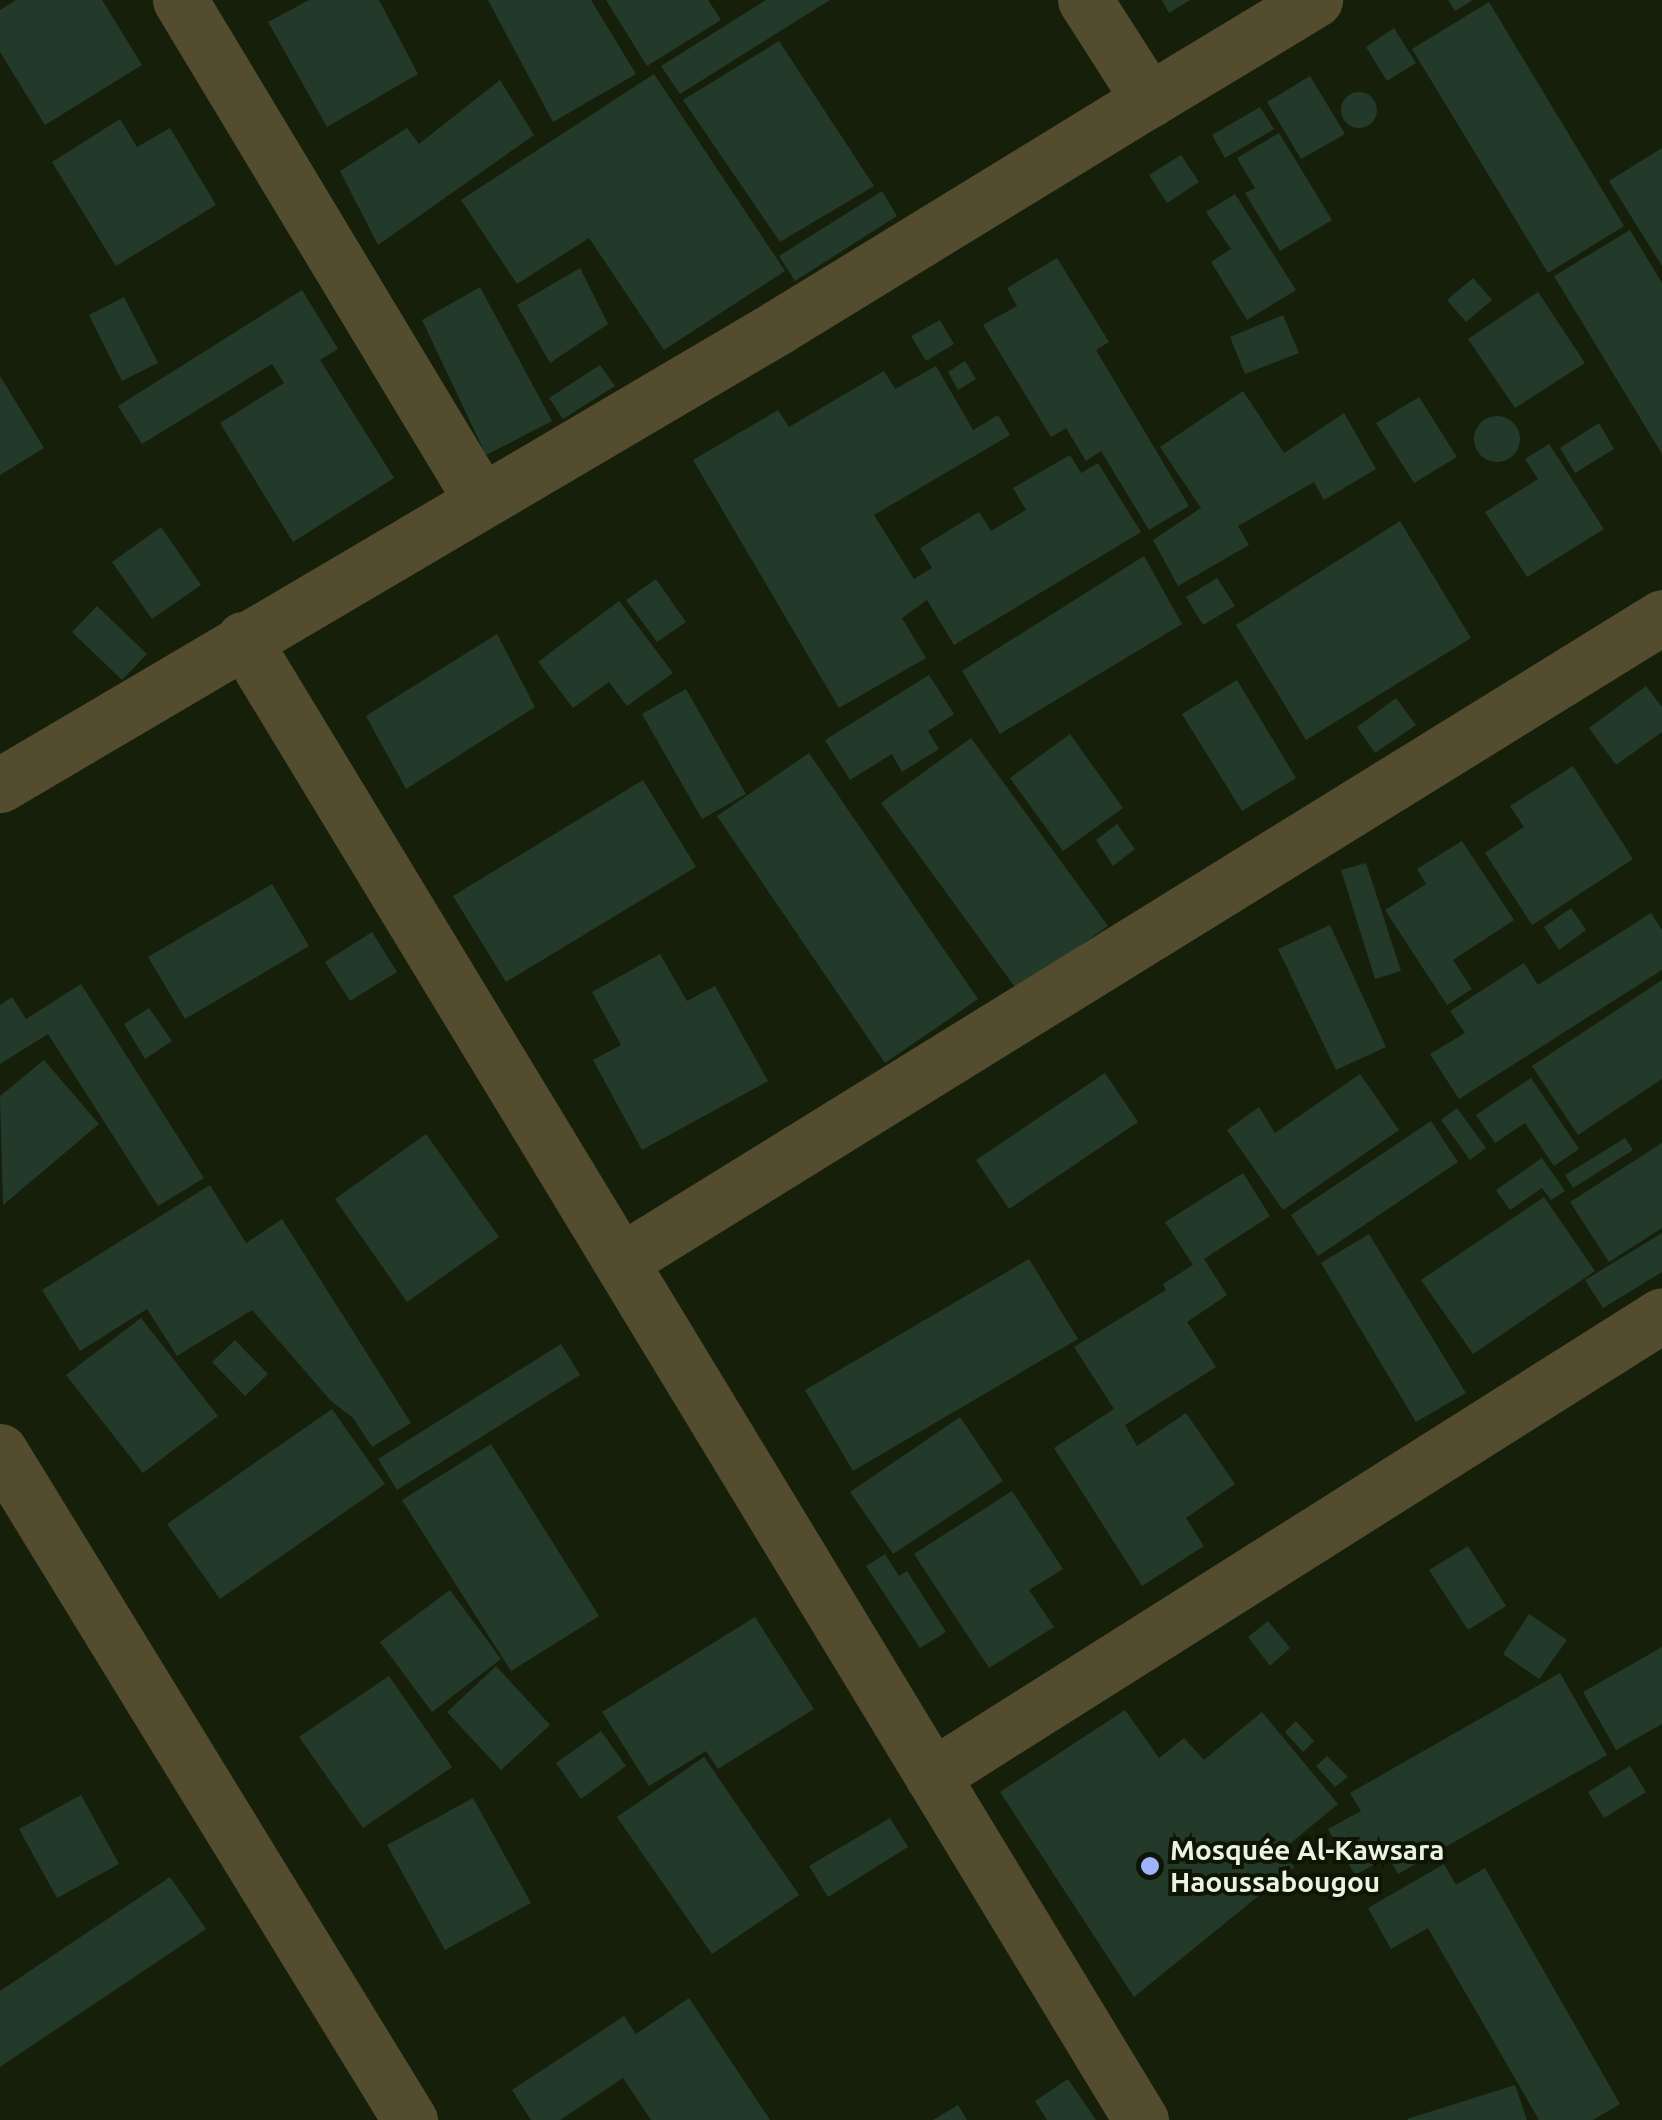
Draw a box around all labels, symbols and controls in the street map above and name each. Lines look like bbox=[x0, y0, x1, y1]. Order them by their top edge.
place label: Mosquée Al-Kawsara Haoussabougou bbox=[1170, 1833, 1445, 1899]
marker: Mosquée Al-Kawsara Haoussabougou bbox=[1139, 1855, 1161, 1877]

